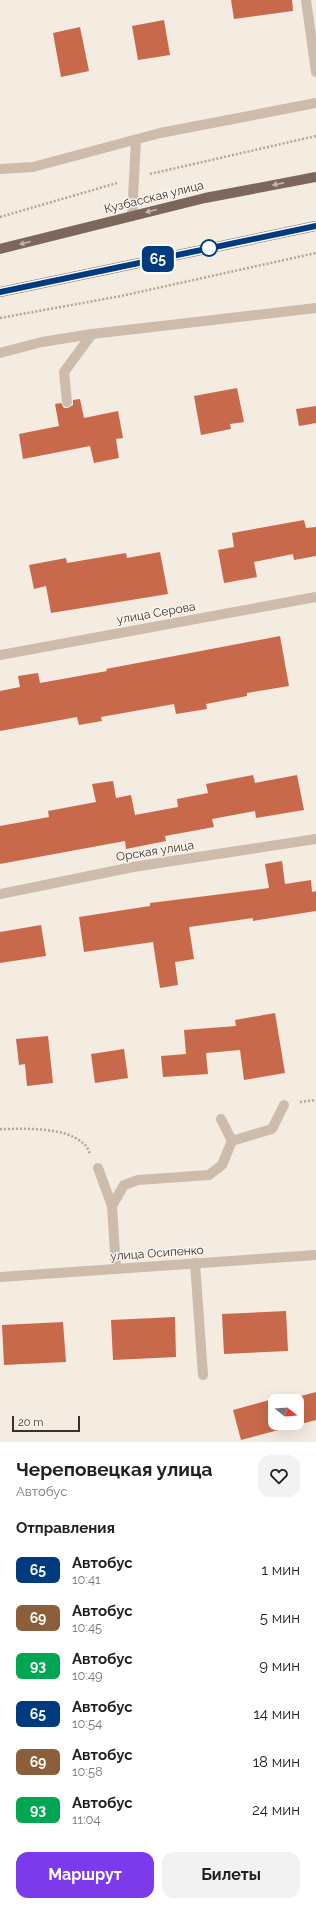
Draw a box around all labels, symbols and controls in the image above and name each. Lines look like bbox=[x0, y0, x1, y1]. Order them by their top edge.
street label: Кузбасская улица bbox=[103, 178, 205, 216]
one-way arrow bbox=[272, 181, 284, 187]
one-way arrow bbox=[144, 209, 157, 215]
unlabelled marker bbox=[200, 239, 218, 257]
one-way arrow bbox=[18, 240, 30, 246]
line badge: 65 bbox=[140, 246, 176, 272]
text: 65 bbox=[150, 251, 166, 267]
street label: улица Серова bbox=[115, 599, 197, 627]
street label: Орская улица bbox=[115, 838, 195, 864]
street label: улица Осипенко bbox=[110, 1243, 204, 1263]
north arrow bbox=[268, 1394, 304, 1430]
map controls bbox=[268, 1394, 304, 1430]
scale bar bbox=[12, 1414, 80, 1433]
text: 20 m bbox=[18, 1416, 43, 1429]
button: heart bbox=[258, 1455, 300, 1497]
text: Череповецкая улица bbox=[16, 1458, 213, 1480]
text: Автобус bbox=[16, 1484, 67, 1499]
text: Отправления bbox=[16, 1519, 115, 1537]
text: Автобус bbox=[72, 1554, 133, 1572]
text: 1 мин bbox=[262, 1561, 300, 1579]
text: 65 bbox=[30, 1562, 46, 1578]
text: 10:41 bbox=[72, 1572, 101, 1587]
text: Автобус bbox=[72, 1602, 133, 1620]
text: 5 мин bbox=[260, 1609, 300, 1627]
text: 69 bbox=[30, 1610, 46, 1626]
text: 10:45 bbox=[72, 1620, 102, 1635]
text: Автобус bbox=[72, 1650, 133, 1668]
text: 9 мин bbox=[259, 1657, 300, 1675]
text: 93 bbox=[30, 1658, 46, 1674]
text: 10:49 bbox=[72, 1668, 103, 1683]
text: Автобус bbox=[72, 1698, 133, 1716]
text: 14 мин bbox=[253, 1705, 300, 1723]
text: 65 bbox=[30, 1706, 46, 1722]
text: 10:54 bbox=[72, 1716, 102, 1731]
text: Автобус bbox=[72, 1746, 133, 1764]
text: 18 мин bbox=[253, 1753, 300, 1771]
text: 69 bbox=[30, 1754, 46, 1770]
text: 10:58 bbox=[72, 1764, 103, 1779]
text: Автобус bbox=[72, 1794, 133, 1812]
text: 24 мин bbox=[252, 1801, 300, 1819]
text: 93 bbox=[30, 1802, 46, 1818]
text: 11:04 bbox=[72, 1812, 101, 1827]
button: Маршрут bbox=[16, 1852, 154, 1898]
button: Билеты bbox=[162, 1852, 300, 1898]

